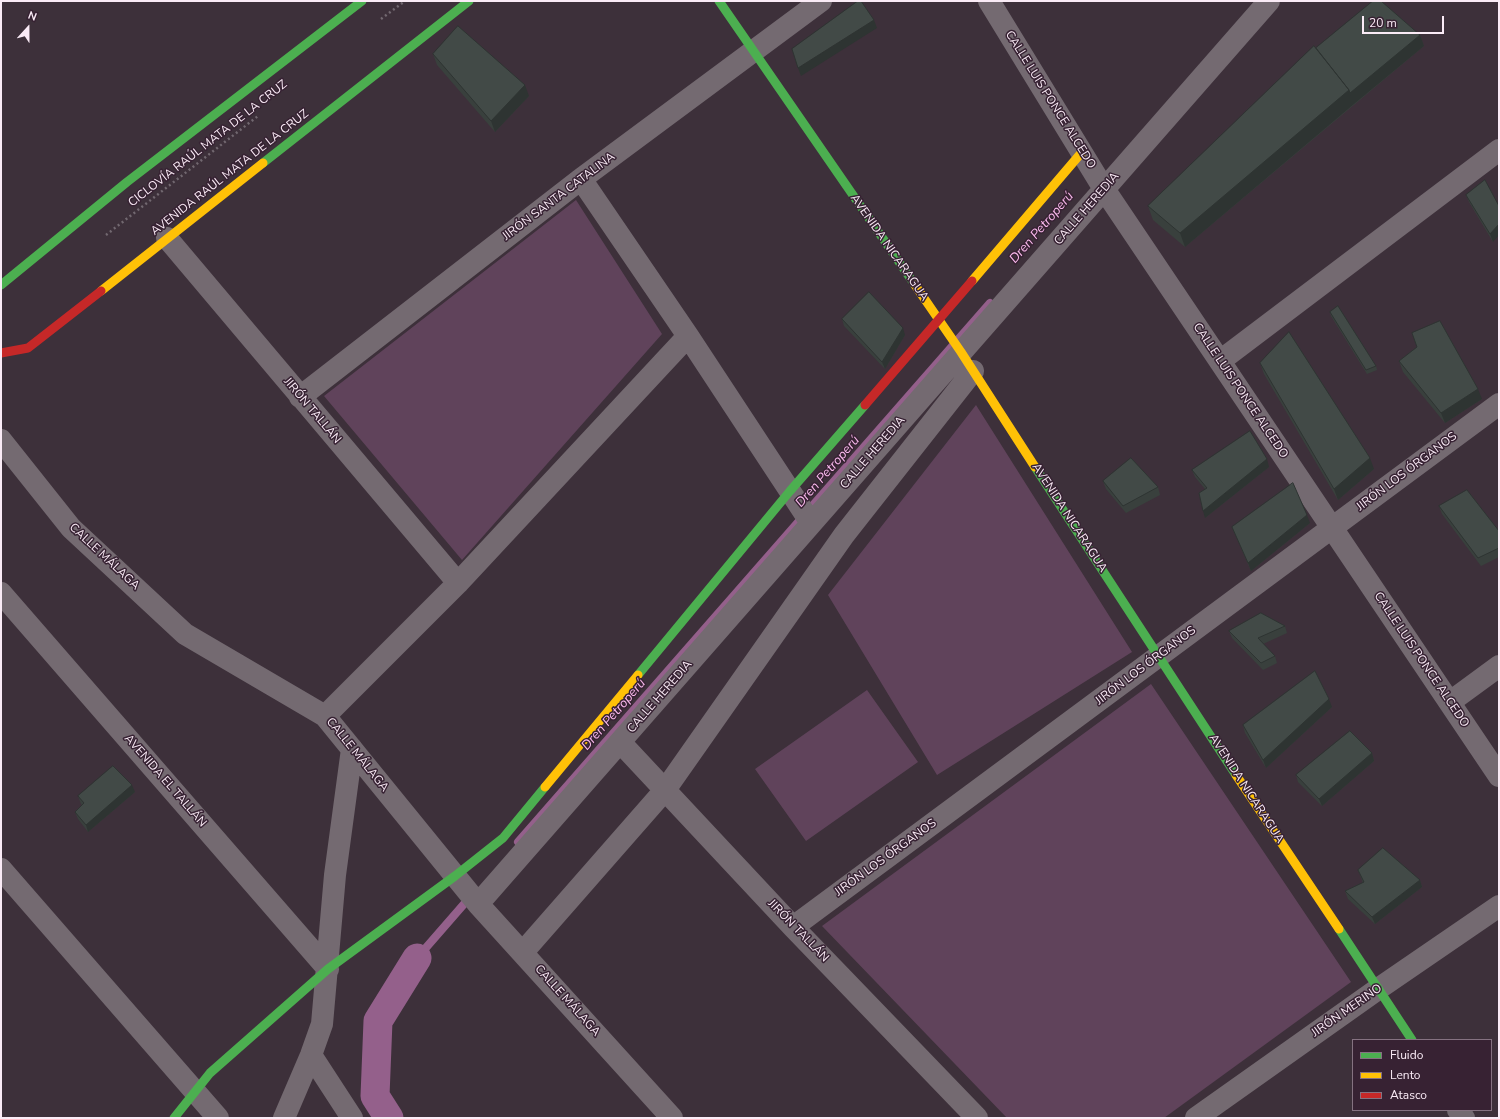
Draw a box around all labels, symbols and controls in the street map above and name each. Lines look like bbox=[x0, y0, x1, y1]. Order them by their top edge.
north arrow bbox=[8, 8, 48, 48]
text: N bbox=[26, 8, 39, 25]
scale bar bbox=[1364, 8, 1446, 34]
text: 20 m bbox=[1369, 15, 1397, 31]
street label: CALLE LUIS PONCE ALCEDO bbox=[1002, 28, 1098, 172]
street label: CICLOVÍA RAÚL MATA DE LA CRUZ bbox=[126, 77, 290, 211]
street label: AVENIDA RAÚL MATA DE LA CRUZ bbox=[148, 107, 312, 239]
street label: JIRÓN SANTA CATALINA bbox=[500, 150, 618, 244]
street label: CALLE HEREDIA bbox=[1052, 170, 1122, 248]
water label: Dren Petroperú bbox=[1007, 189, 1077, 267]
street label: AVENIDA NICARAGUA bbox=[847, 192, 931, 304]
street label: CALLE LUIS PONCE ALCEDO bbox=[1189, 321, 1291, 461]
street label: JIRÓN TALLÁN bbox=[280, 375, 344, 447]
street label: CALLE HEREDIA bbox=[838, 414, 908, 492]
street label: JIRÓN LOS ÓRGANOS bbox=[1354, 430, 1460, 514]
water label: Dren Petroperú bbox=[793, 433, 863, 511]
street label: AVENIDA NICARAGUA bbox=[1028, 461, 1110, 575]
street label: CALLE MÁLAGA bbox=[66, 521, 142, 593]
street label: CALLE LUIS PONCE ALCEDO bbox=[1370, 590, 1472, 730]
street label: JIRÓN LOS ÓRGANOS bbox=[1093, 624, 1199, 708]
street label: CALLE HEREDIA bbox=[625, 658, 695, 736]
water label: Dren Petroperú bbox=[579, 676, 649, 754]
street label: CALLE MÁLAGA bbox=[323, 715, 391, 795]
street label: AVENIDA EL TALLÁN bbox=[121, 732, 209, 830]
street label: AVENIDA NICARAGUA bbox=[1205, 732, 1287, 846]
street label: JIRÓN LOS ÓRGANOS bbox=[832, 816, 940, 900]
street label: JIRÓN TALLÁN bbox=[764, 897, 832, 965]
street label: CALLE MÁLAGA bbox=[531, 962, 603, 1040]
street label: JIRÓN MERINO bbox=[1309, 981, 1385, 1041]
legend bbox=[1352, 1039, 1492, 1111]
text: Fluido bbox=[1390, 1047, 1423, 1063]
text: Lento bbox=[1390, 1067, 1420, 1083]
text: Atasco bbox=[1390, 1087, 1427, 1103]

